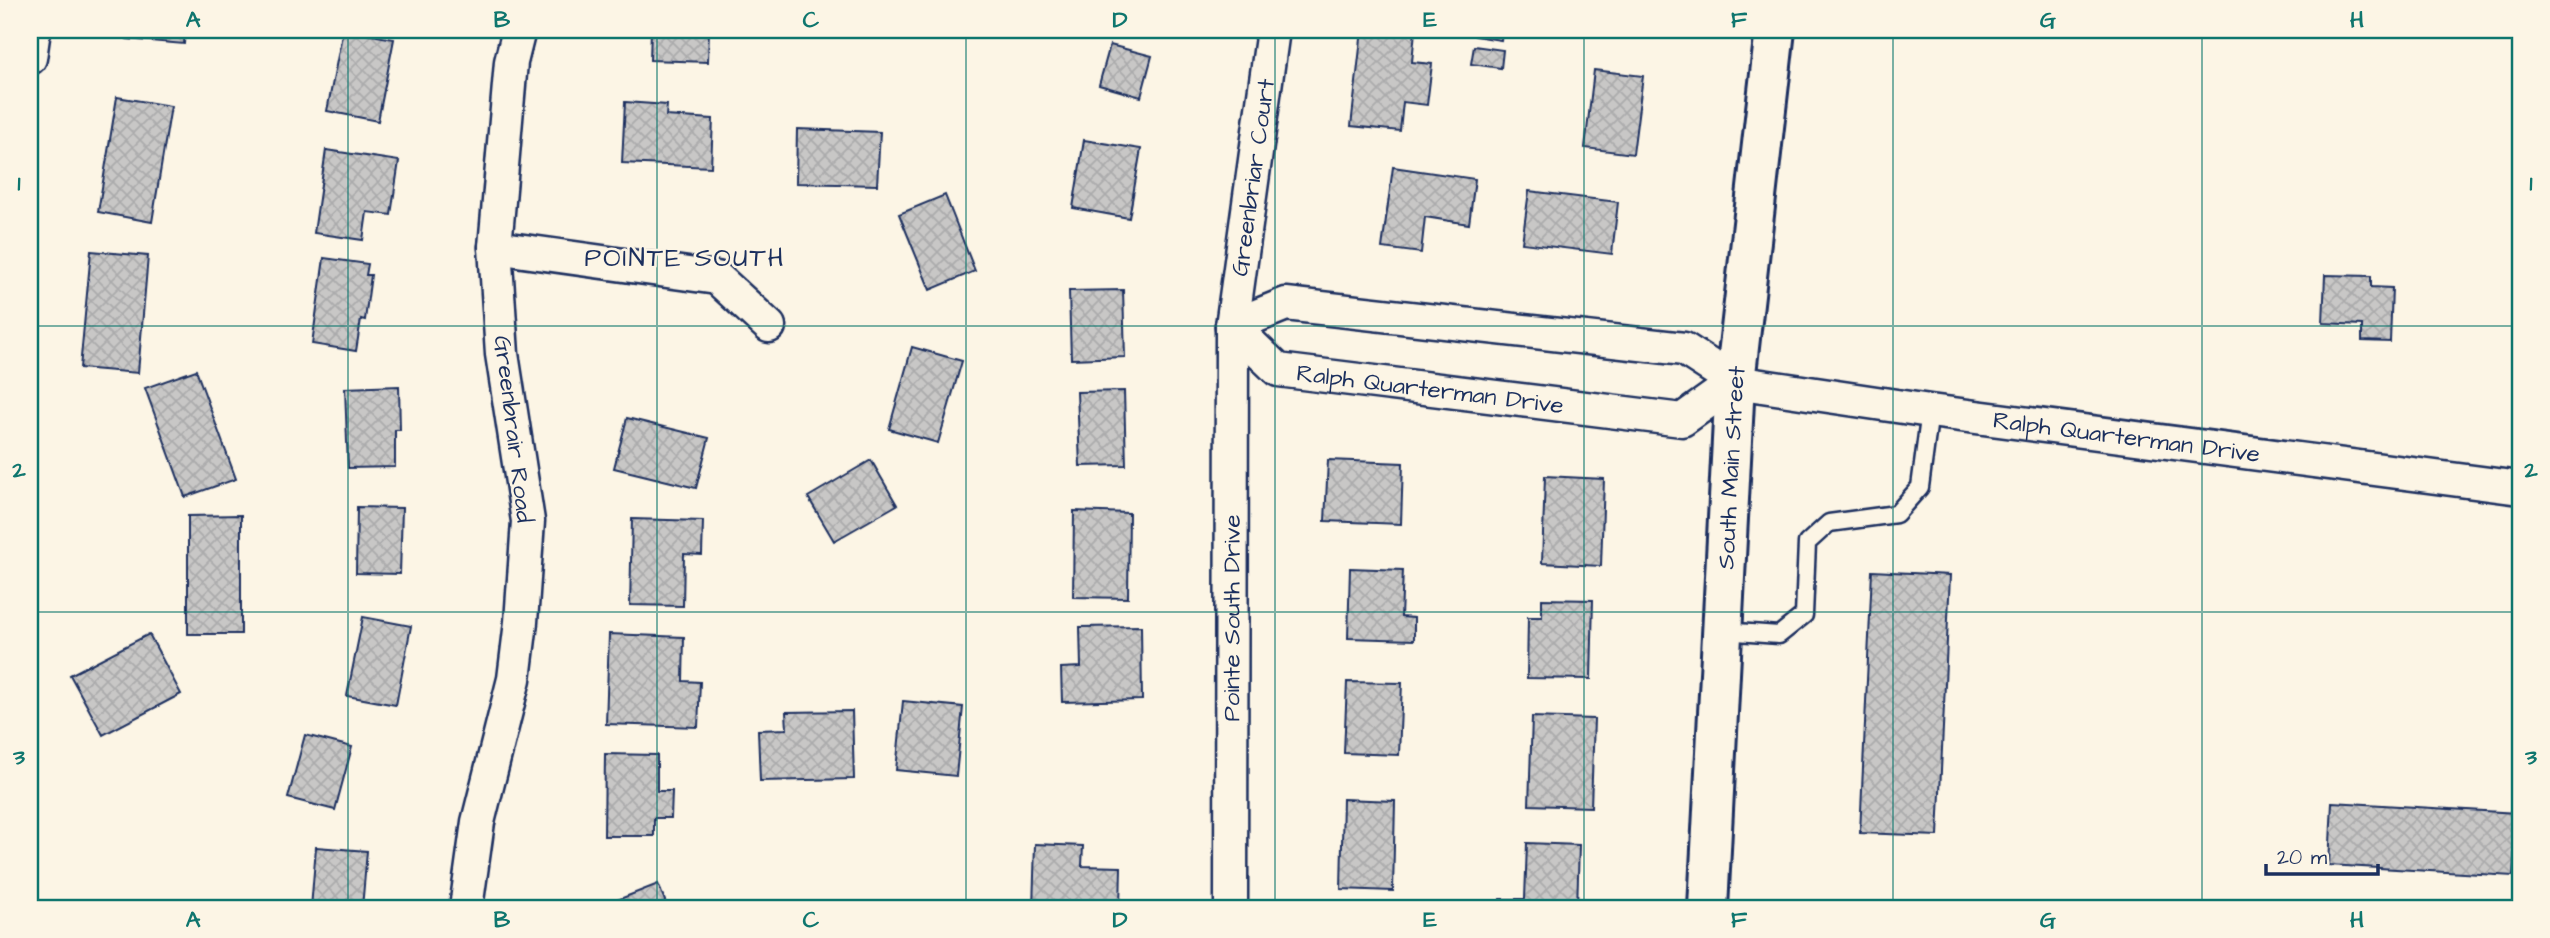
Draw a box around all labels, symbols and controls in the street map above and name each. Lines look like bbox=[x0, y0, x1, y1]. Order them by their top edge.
text: A bbox=[186, 4, 201, 36]
text: B bbox=[494, 4, 511, 36]
text: C bbox=[803, 4, 820, 36]
text: D bbox=[1113, 4, 1128, 36]
text: E bbox=[1423, 4, 1437, 36]
text: F bbox=[1731, 4, 1748, 36]
text: G bbox=[2040, 4, 2056, 36]
text: H bbox=[2350, 4, 2364, 36]
street label: Greenbriar Court bbox=[1223, 76, 1284, 278]
text: 1 bbox=[18, 167, 21, 199]
text: 1 bbox=[2530, 167, 2533, 199]
district label: POINTE SOUTH bbox=[585, 240, 785, 276]
street label: Greenbrair Road bbox=[485, 334, 541, 525]
street label: Ralph Quarterman Drive bbox=[1294, 356, 1566, 423]
street label: South Main Street bbox=[1709, 364, 1755, 570]
street label: Ralph Quarterman Drive bbox=[1991, 403, 2262, 472]
text: 2 bbox=[11, 454, 26, 486]
text: 2 bbox=[2523, 454, 2538, 486]
street label: Pointe South Drive bbox=[1215, 514, 1250, 722]
text: 3 bbox=[12, 741, 25, 773]
text: 3 bbox=[2524, 741, 2537, 773]
scale bar bbox=[2266, 833, 2378, 877]
text: 20 m bbox=[2277, 843, 2328, 872]
text: A bbox=[186, 904, 201, 936]
text: B bbox=[494, 904, 511, 936]
text: C bbox=[803, 904, 820, 936]
text: D bbox=[1113, 904, 1128, 936]
text: E bbox=[1423, 904, 1437, 936]
text: F bbox=[1731, 904, 1748, 936]
text: G bbox=[2040, 904, 2056, 936]
text: H bbox=[2350, 904, 2364, 936]

